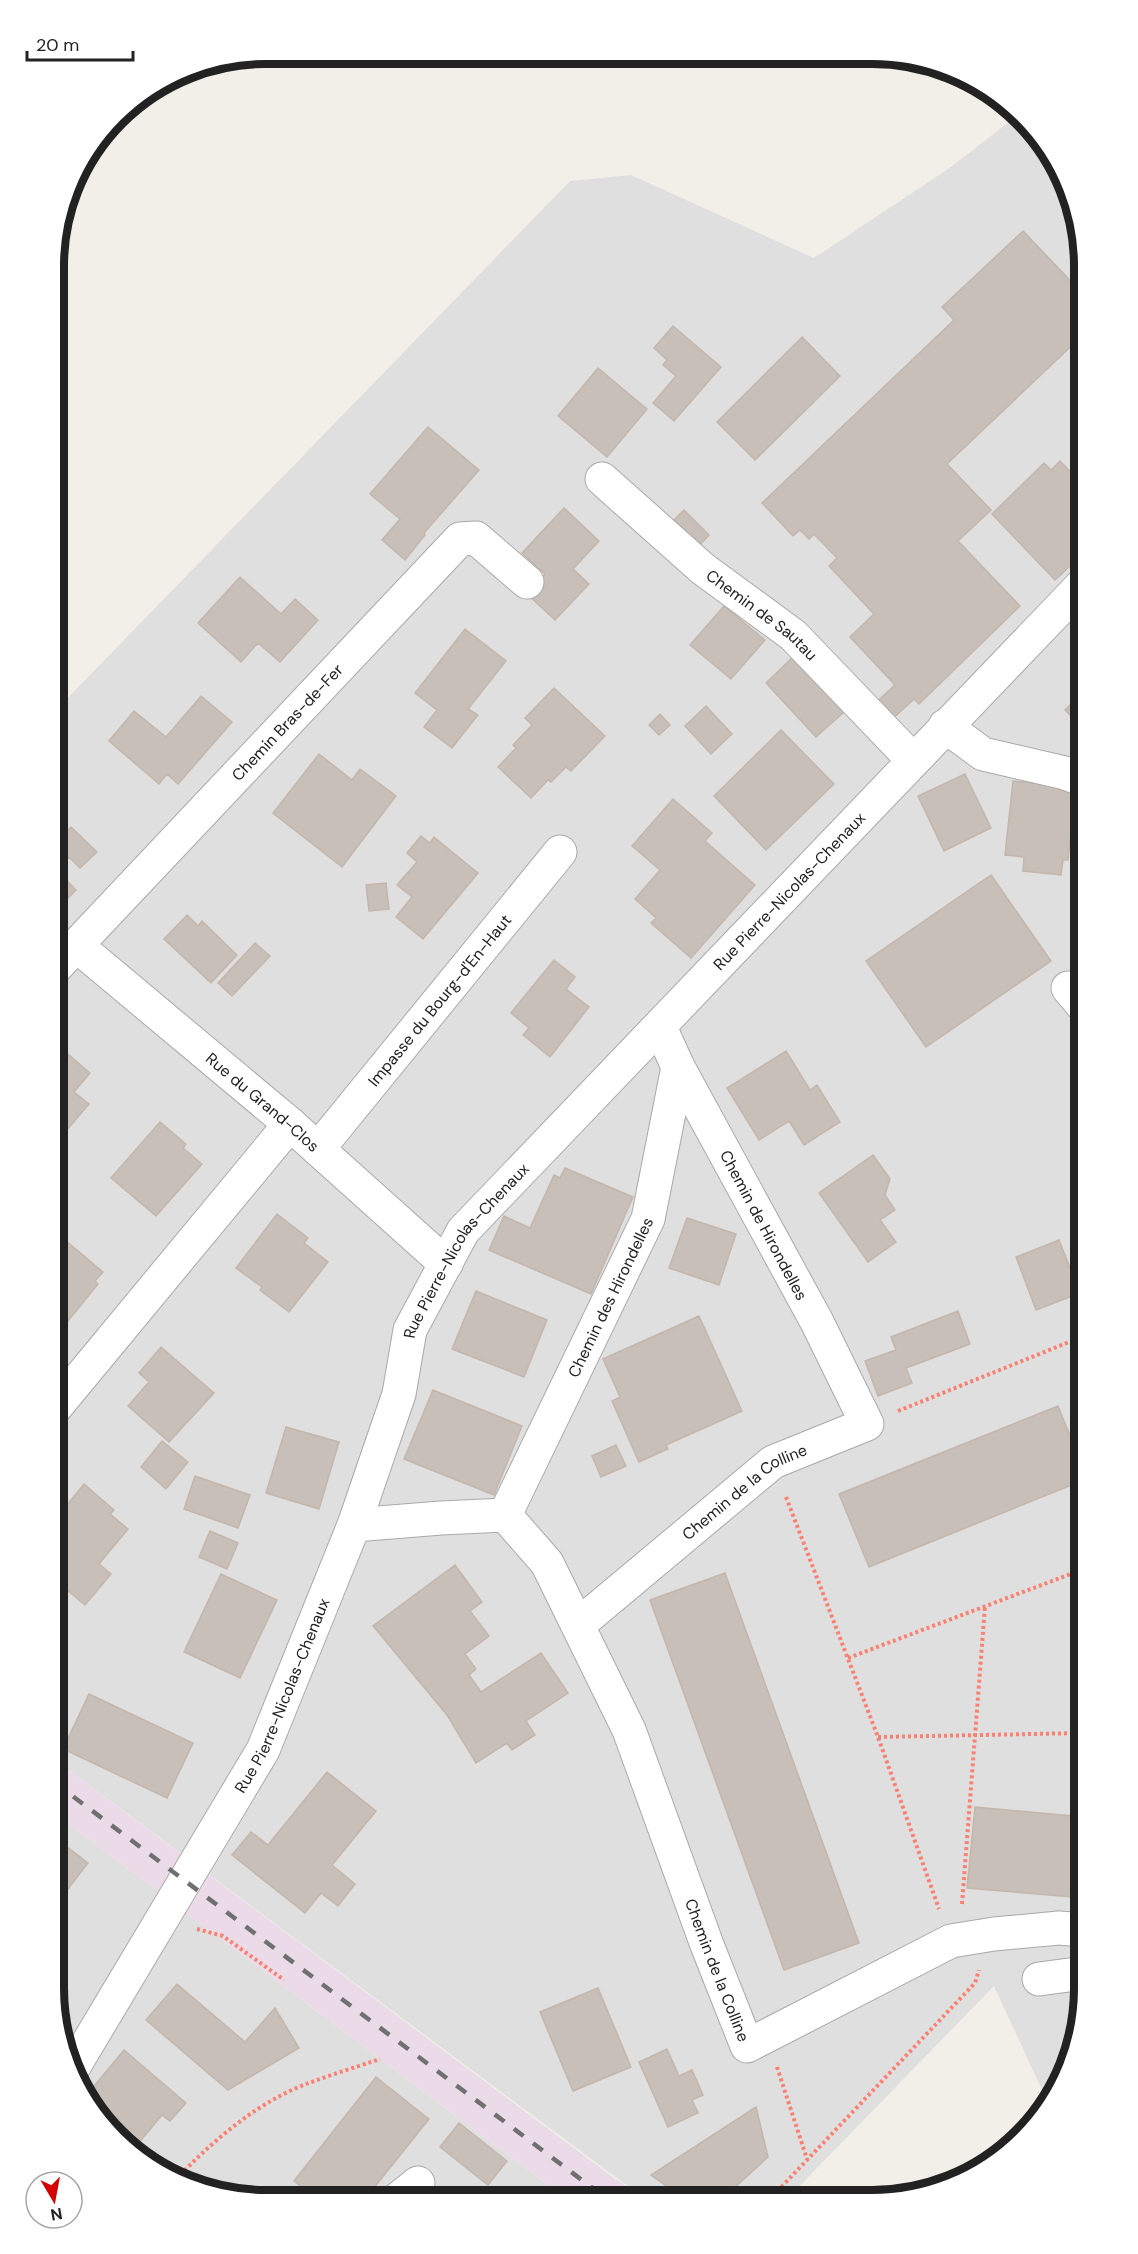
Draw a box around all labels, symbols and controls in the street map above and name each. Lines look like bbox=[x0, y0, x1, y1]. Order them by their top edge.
scale bar bbox=[27, 24, 134, 62]
text: 20 m bbox=[36, 33, 79, 57]
street label: Chemin de Sautau bbox=[702, 565, 822, 665]
street label: Chemin Bras-de-Fer bbox=[227, 660, 348, 786]
street label: Rue Pierre-Nicolas-Chenaux bbox=[709, 808, 870, 975]
street label: Impasse du Bourg-d'En-Haut bbox=[363, 910, 516, 1091]
street label: Rue du Grand-Clos bbox=[201, 1048, 324, 1157]
street label: Chemin de Hirondelles bbox=[715, 1147, 812, 1304]
street label: Rue Pierre-Nicolas-Chenaux bbox=[399, 1159, 534, 1340]
street label: Chemin des Hirondelles bbox=[563, 1214, 658, 1381]
street label: Chemin de la Colline bbox=[678, 1439, 810, 1545]
street label: Rue Pierre-Nicolas-Chenaux bbox=[230, 1595, 334, 1797]
street label: Chemin de la Colline bbox=[680, 1896, 754, 2045]
north arrow bbox=[24, 2170, 84, 2230]
text: N bbox=[49, 2203, 64, 2226]

